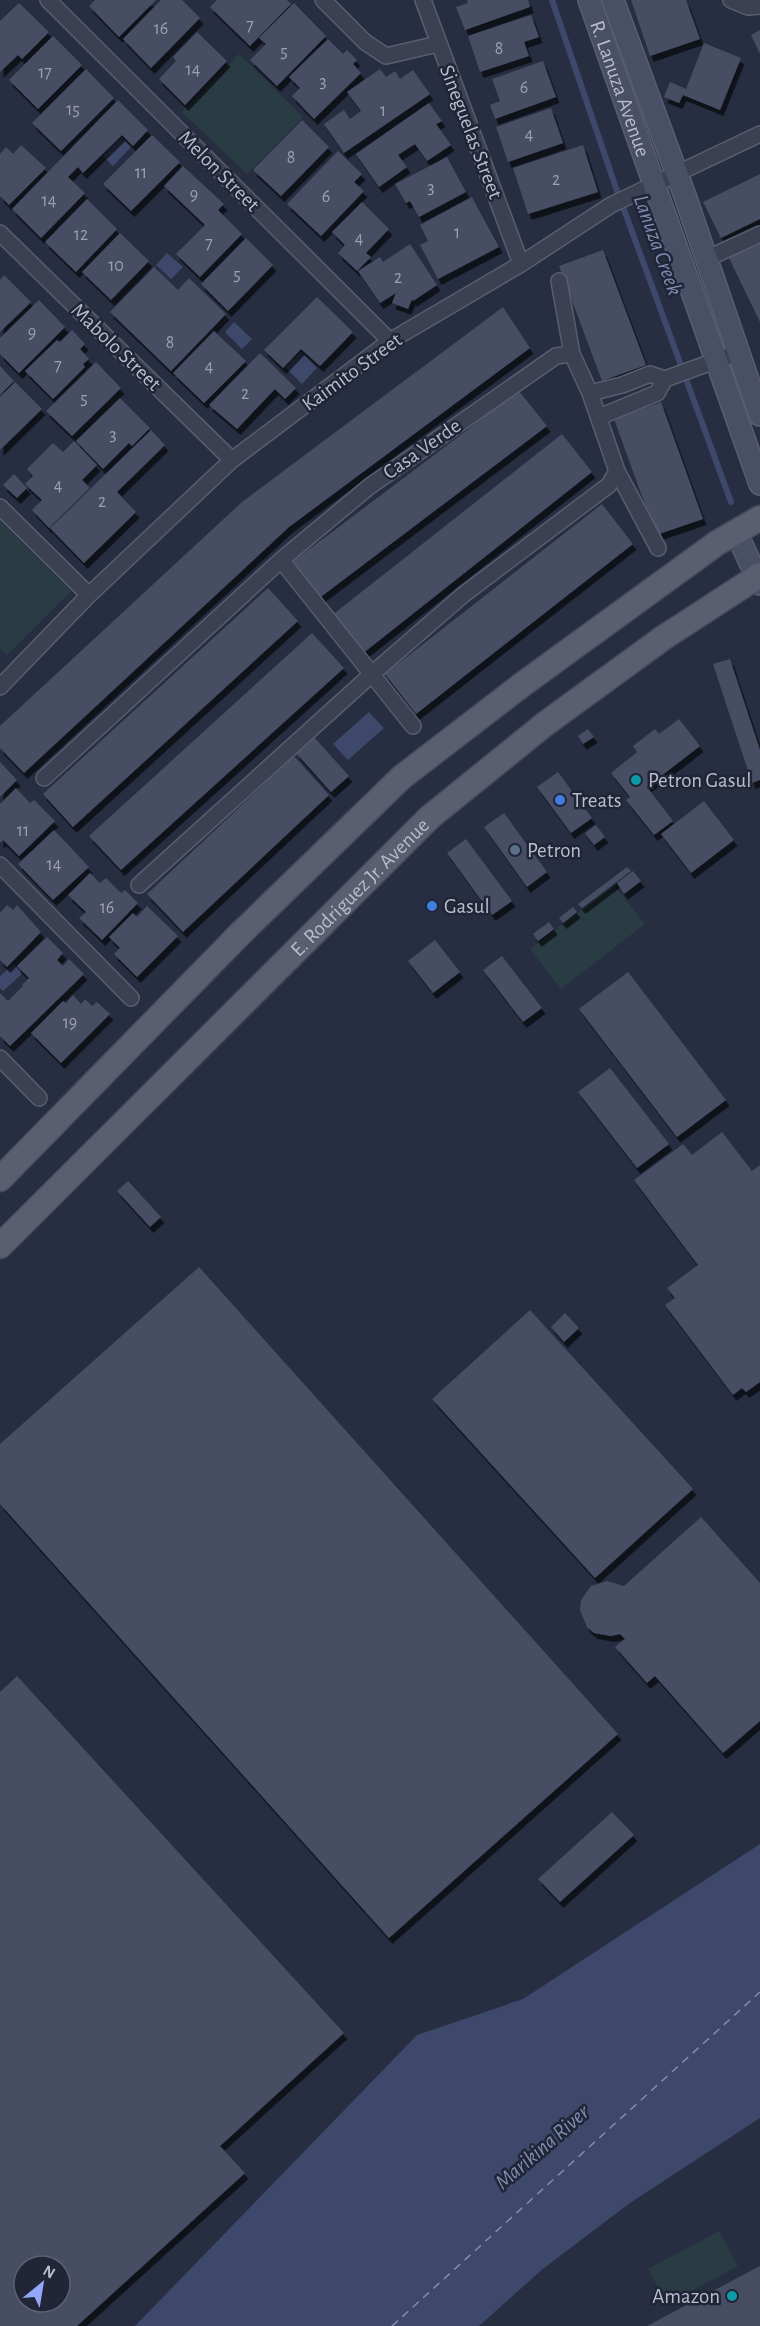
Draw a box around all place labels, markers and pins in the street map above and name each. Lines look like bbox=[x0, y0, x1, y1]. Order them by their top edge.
place label: Petron Gasul bbox=[648, 770, 751, 791]
marker: Petron Gasul bbox=[629, 773, 643, 787]
place label: Treats bbox=[572, 790, 622, 811]
marker: Treats bbox=[553, 793, 567, 807]
place label: Petron bbox=[527, 840, 581, 861]
marker: Petron bbox=[508, 843, 522, 857]
place label: Gasul bbox=[444, 896, 490, 917]
marker: Gasul bbox=[425, 899, 439, 913]
place label: Amazon bbox=[652, 2286, 720, 2307]
marker: Amazon bbox=[725, 2289, 739, 2303]

